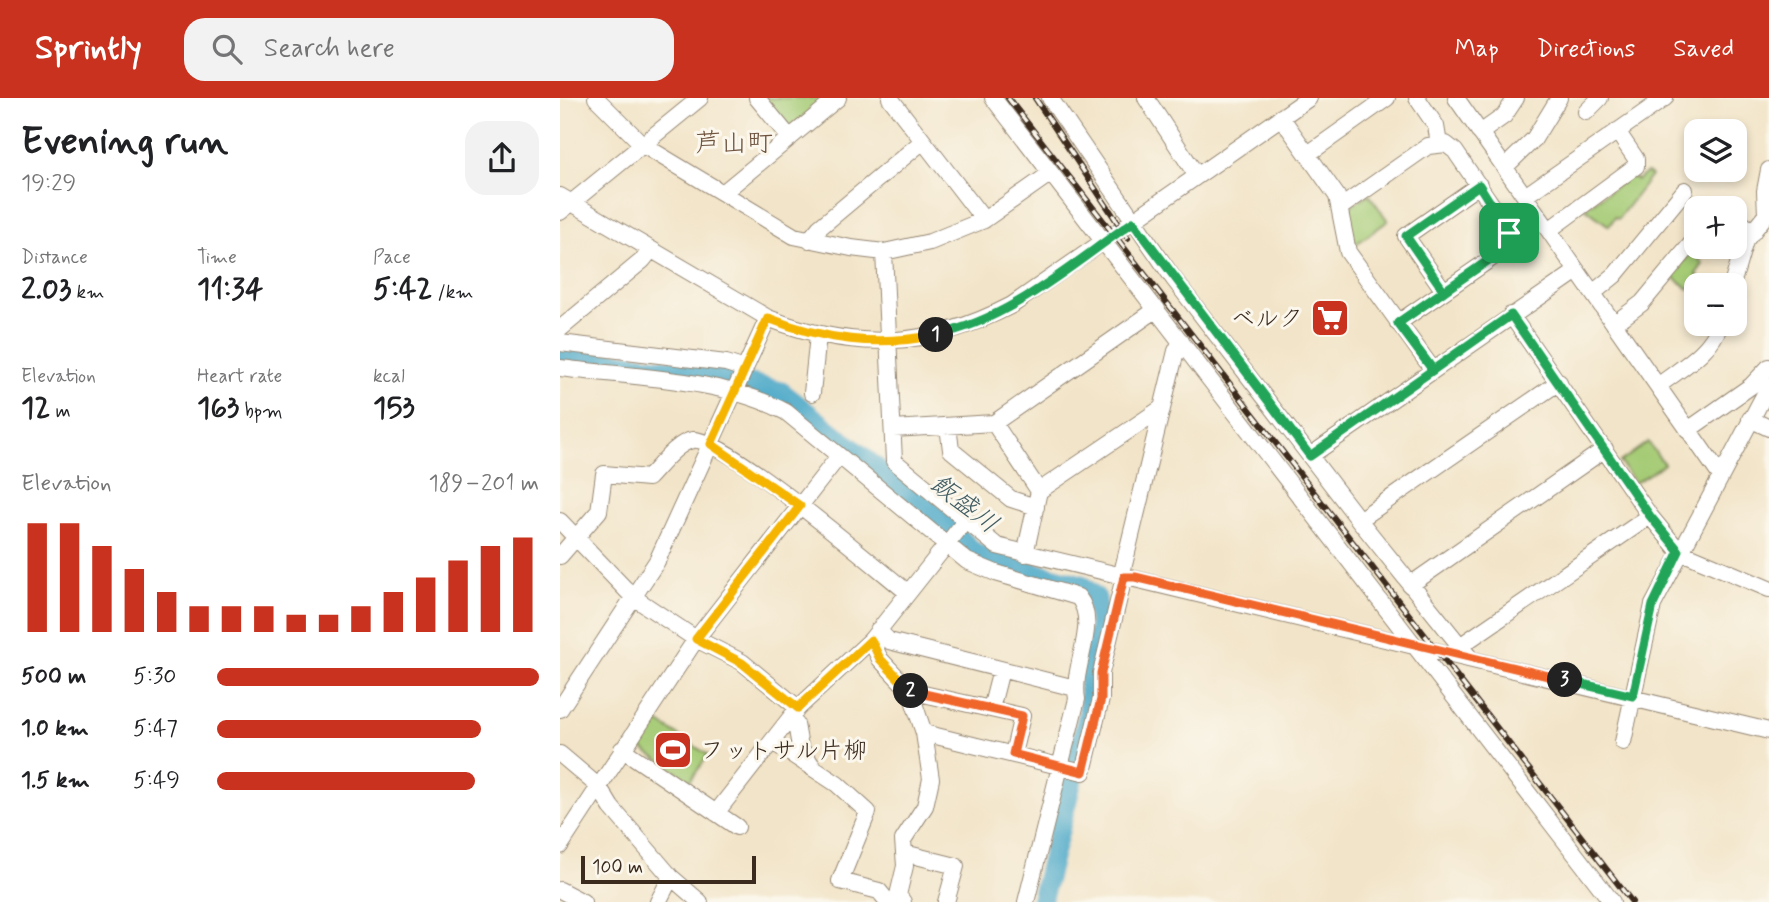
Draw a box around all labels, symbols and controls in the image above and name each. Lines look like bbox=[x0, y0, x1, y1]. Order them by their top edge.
search box bbox=[184, 18, 674, 81]
text: Sprintly bbox=[35, 27, 142, 71]
icon: search bbox=[208, 30, 246, 68]
text: Search here bbox=[264, 32, 395, 66]
text: Map bbox=[1455, 34, 1499, 65]
text: Directions bbox=[1537, 34, 1635, 65]
text: Saved bbox=[1673, 34, 1734, 65]
text: Evening run bbox=[21, 118, 228, 167]
map controls bbox=[1684, 119, 1747, 336]
button: layers bbox=[1684, 119, 1747, 182]
button: share bbox=[465, 121, 539, 195]
district label: 芦山町 bbox=[695, 127, 773, 161]
text: 19:29 bbox=[21, 169, 76, 199]
button: + bbox=[1684, 196, 1747, 259]
pin bbox=[1479, 203, 1539, 263]
icon: arrive bbox=[1490, 214, 1528, 252]
text: Distance bbox=[21, 245, 88, 270]
text: Time bbox=[197, 245, 237, 270]
text: Pace bbox=[373, 245, 411, 270]
text: 2.03 bbox=[21, 270, 71, 309]
text: 11:34 bbox=[197, 270, 263, 309]
text: 5:42 bbox=[373, 270, 432, 309]
button: − bbox=[1684, 273, 1747, 336]
text: km bbox=[71, 280, 104, 305]
text: /km bbox=[432, 280, 473, 305]
supermarket icon: ベルク bbox=[1309, 297, 1351, 339]
place label: ベルク bbox=[1231, 304, 1303, 335]
pin: 1 bbox=[918, 317, 954, 352]
text: 1 bbox=[931, 322, 940, 347]
text: Elevation bbox=[21, 364, 96, 389]
text: Heart rate bbox=[197, 364, 282, 389]
text: kcal bbox=[373, 364, 405, 389]
text: 12 bbox=[21, 389, 50, 428]
text: 163 bbox=[197, 389, 239, 428]
text: 153 bbox=[373, 389, 415, 428]
text: m bbox=[50, 399, 71, 424]
text: bpm bbox=[239, 399, 283, 424]
water label: 飯盛川 bbox=[923, 467, 1005, 542]
text: Elevation bbox=[21, 469, 112, 499]
text: 189–201 m bbox=[428, 469, 539, 499]
text: 500 m bbox=[21, 662, 86, 692]
text: 5:30 bbox=[133, 662, 177, 692]
pin: 3 bbox=[1548, 662, 1583, 698]
text: 3 bbox=[1560, 667, 1569, 692]
pin: 2 bbox=[894, 674, 928, 708]
text: 2 bbox=[906, 678, 915, 703]
text: 1.0 km bbox=[21, 714, 89, 744]
text: 5:47 bbox=[133, 714, 178, 744]
sports icon: フットサル片柳 bbox=[652, 729, 694, 771]
place label: フットサル片柳 bbox=[700, 736, 867, 767]
text: 1.5 km bbox=[21, 766, 90, 796]
text: 5:49 bbox=[133, 766, 180, 796]
scale bar bbox=[581, 853, 756, 885]
text: 100 m bbox=[592, 855, 643, 880]

